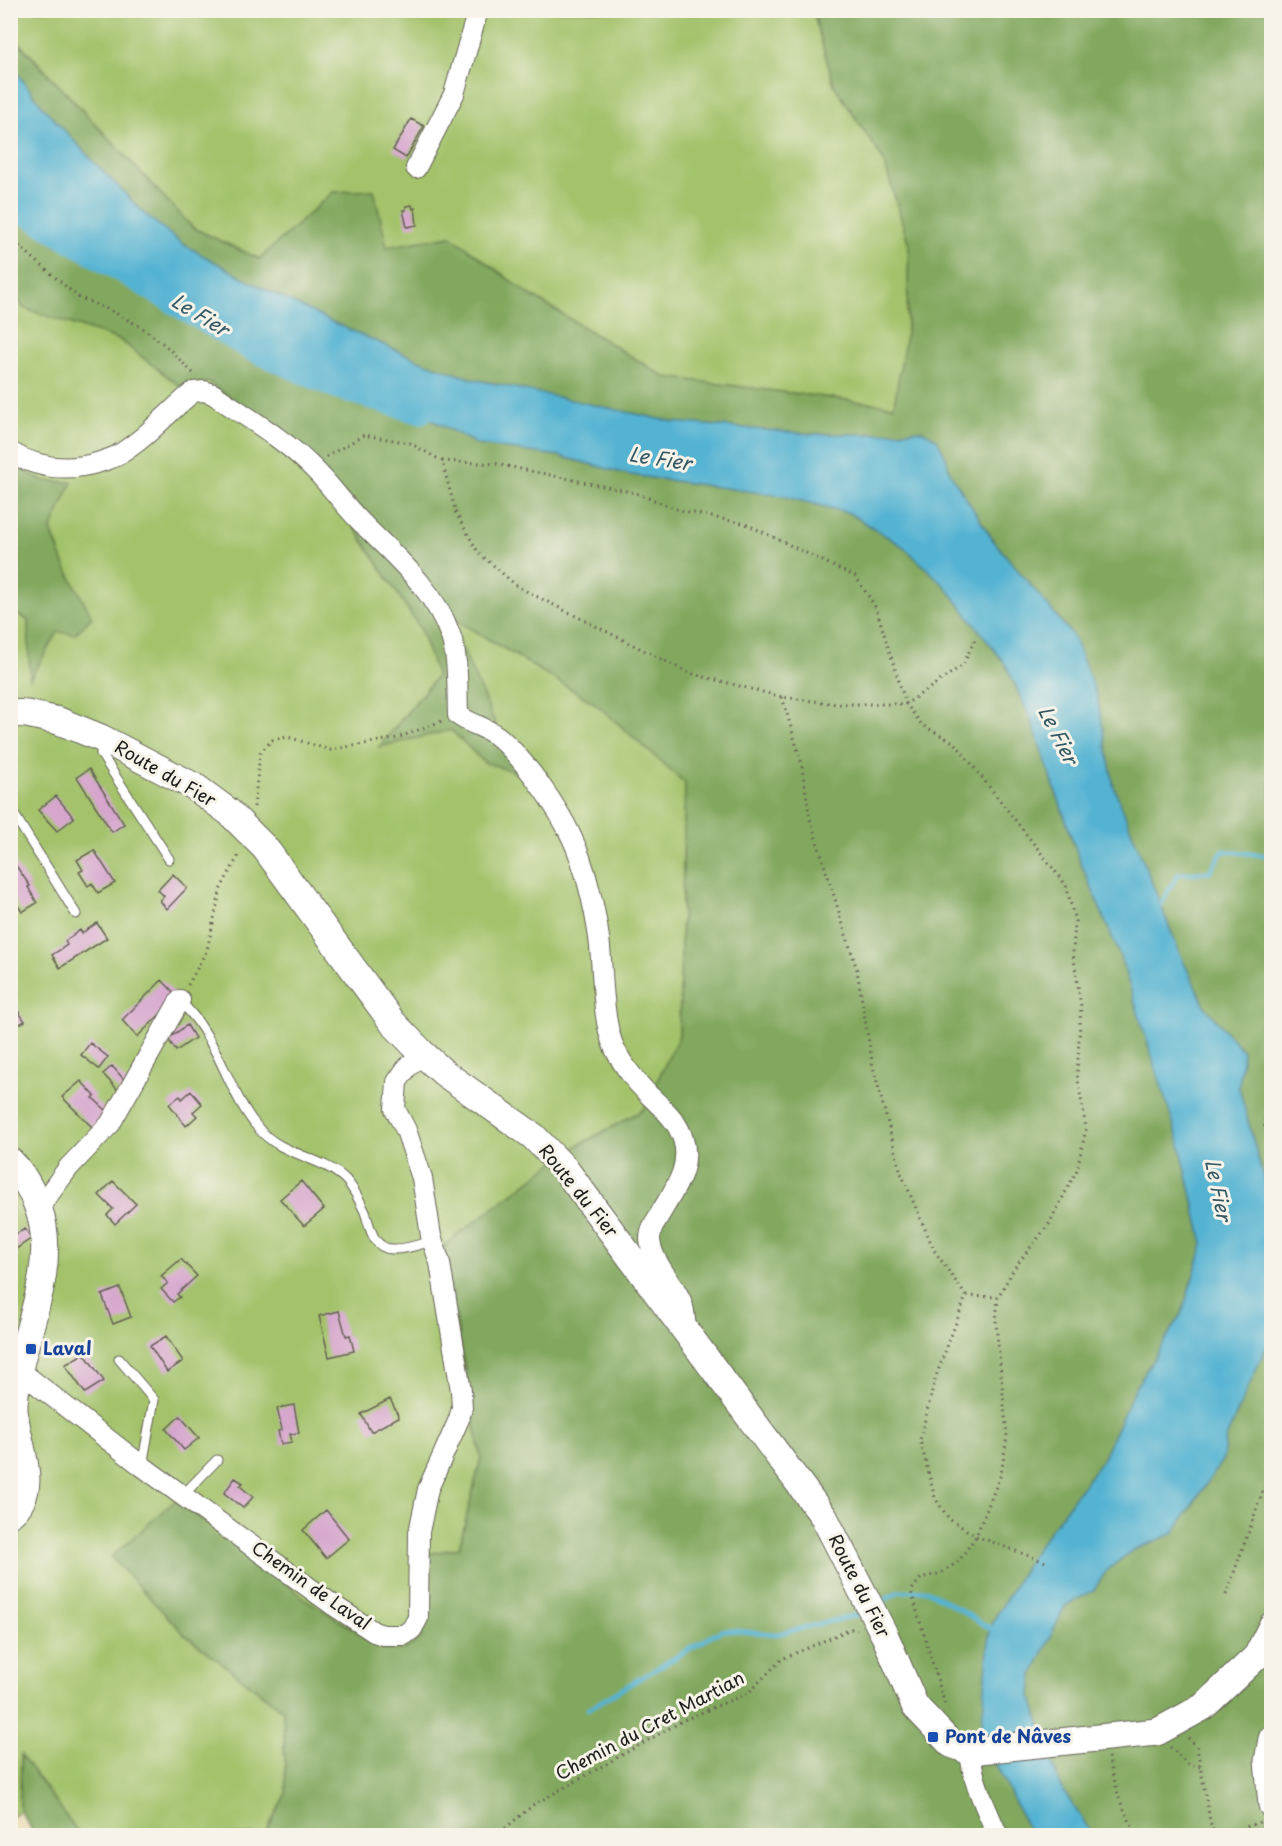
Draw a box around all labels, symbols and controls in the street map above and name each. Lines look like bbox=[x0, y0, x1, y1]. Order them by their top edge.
water label: Le Fier bbox=[166, 285, 237, 345]
water label: Le Fier bbox=[627, 438, 696, 478]
water label: Le Fier bbox=[1031, 700, 1088, 772]
street label: Route du Fier bbox=[110, 733, 222, 813]
street label: Route du Fier bbox=[533, 1138, 626, 1243]
water label: Le Fier bbox=[1198, 1156, 1241, 1226]
place label: Laval bbox=[43, 1334, 92, 1361]
marker: Laval bbox=[24, 1342, 38, 1356]
street label: Route du Fier bbox=[823, 1529, 898, 1642]
street label: Chemin de Laval bbox=[247, 1534, 377, 1636]
street label: Chemin du Cret Martian bbox=[550, 1663, 749, 1786]
place label: Pont de Nâves bbox=[945, 1722, 1072, 1749]
marker: Pont de Nâves bbox=[926, 1730, 940, 1744]

